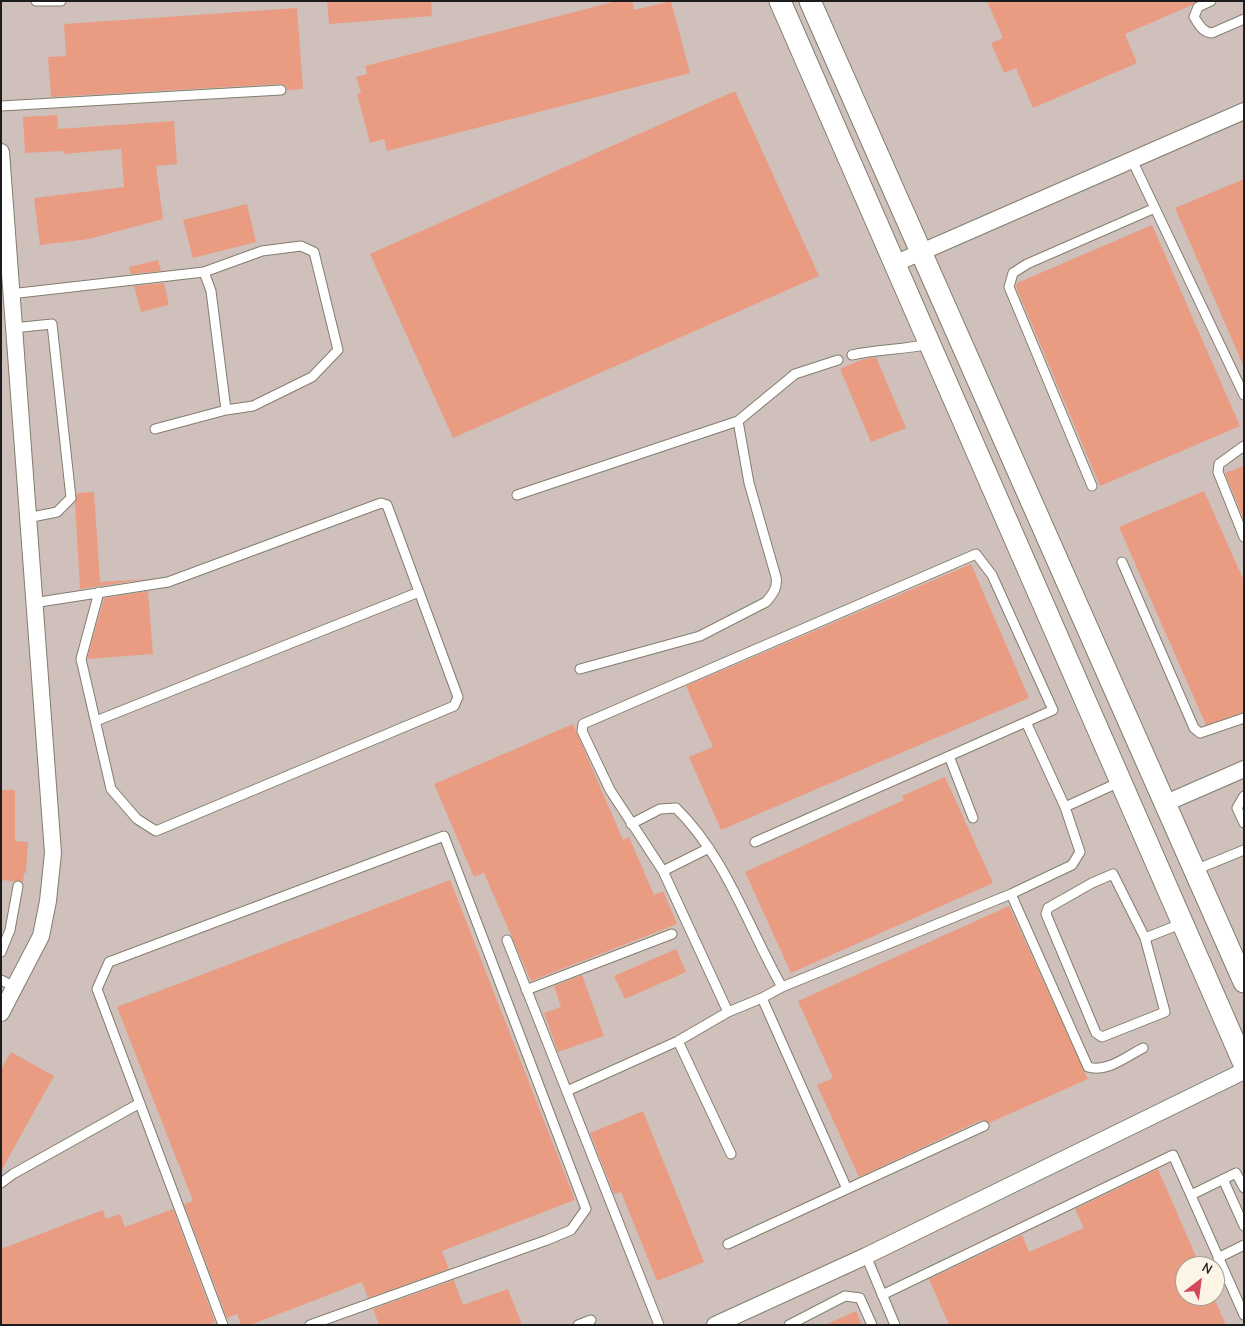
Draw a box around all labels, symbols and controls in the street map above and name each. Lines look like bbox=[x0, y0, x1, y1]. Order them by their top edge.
north arrow bbox=[1175, 1256, 1225, 1306]
text: N bbox=[1199, 1259, 1215, 1278]

